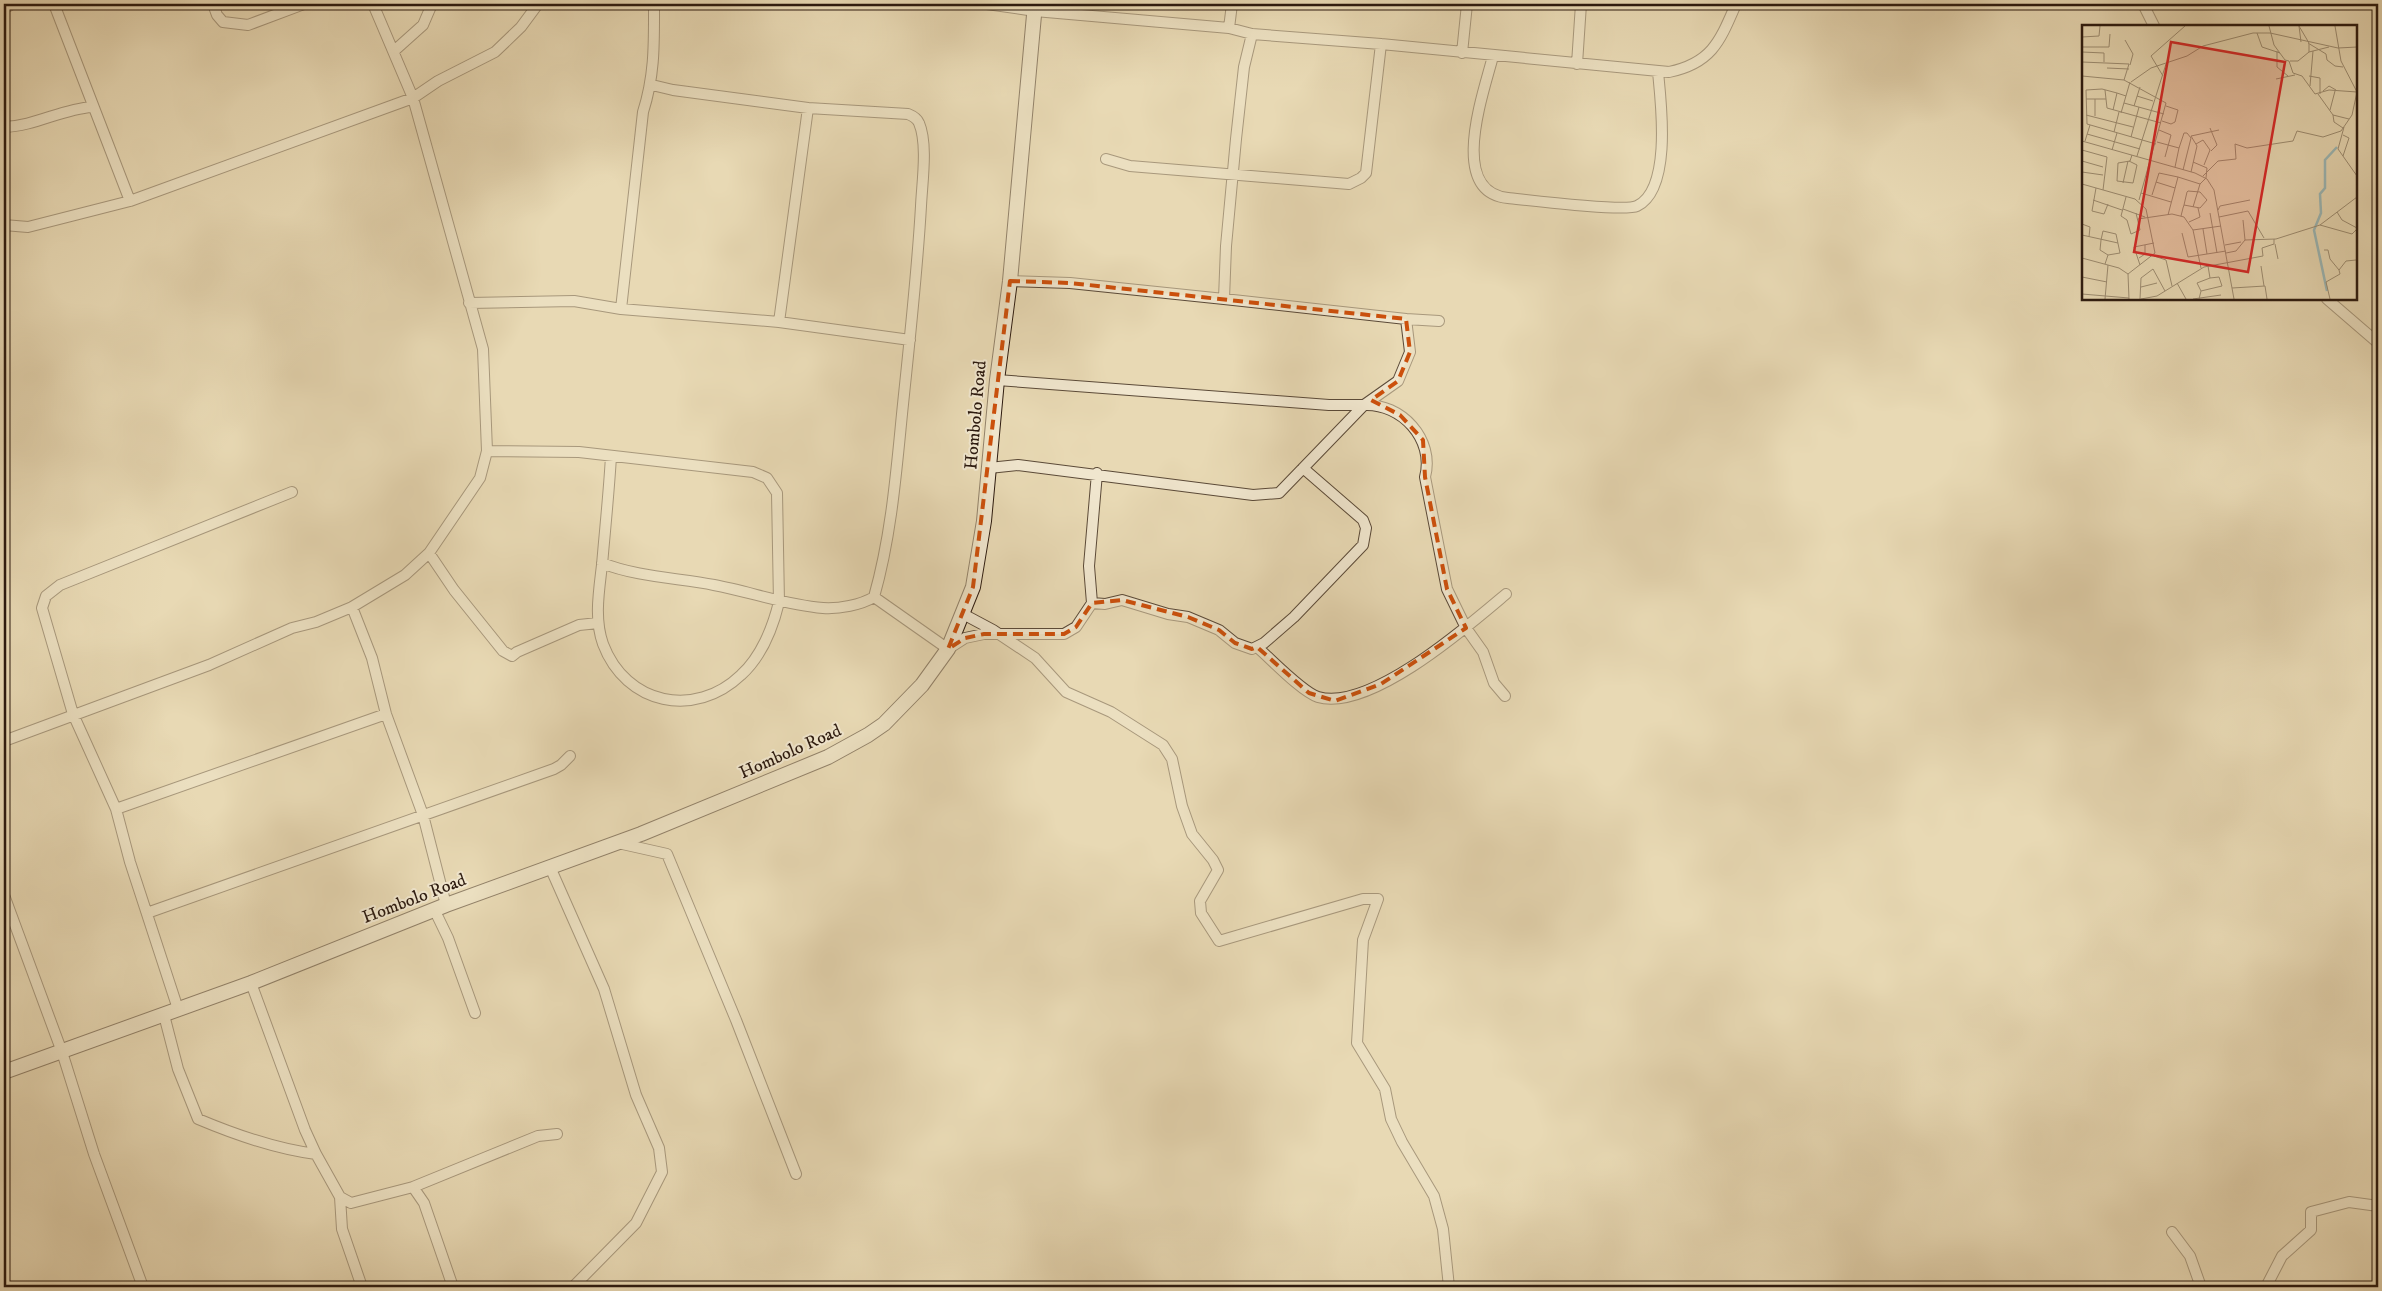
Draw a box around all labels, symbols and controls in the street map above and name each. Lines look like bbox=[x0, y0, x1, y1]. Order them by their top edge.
inset map bbox=[2082, 25, 2357, 300]
street label: Hombolo Road bbox=[960, 360, 992, 471]
street label: Hombolo Road bbox=[736, 720, 845, 784]
street label: Hombolo Road bbox=[359, 869, 469, 929]

